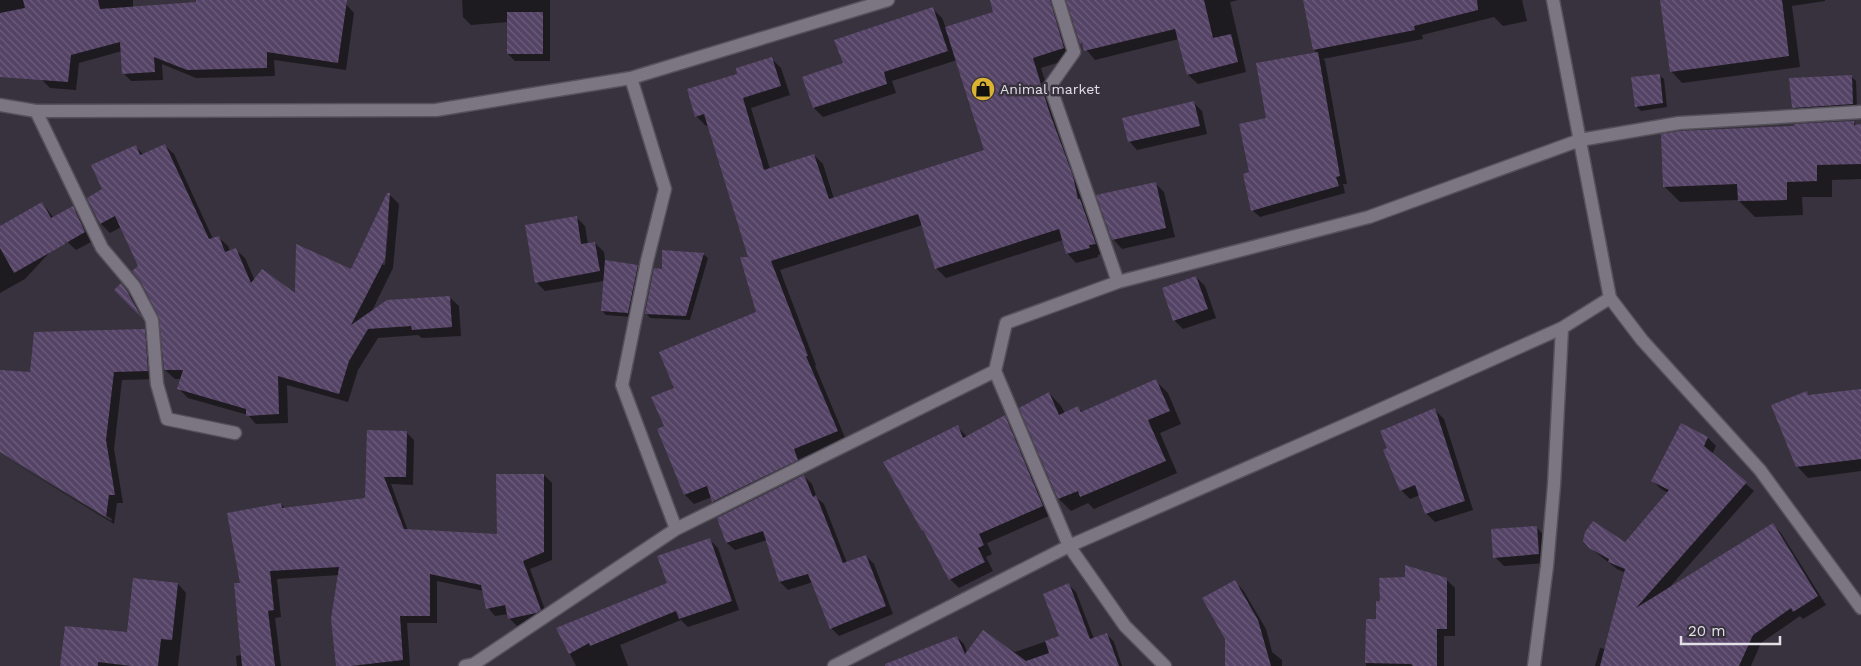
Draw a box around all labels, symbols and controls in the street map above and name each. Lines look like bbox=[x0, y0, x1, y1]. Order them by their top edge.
shop icon: Animal market bbox=[970, 76, 996, 102]
place label: Animal market bbox=[1000, 81, 1100, 97]
scale bar bbox=[1681, 614, 1780, 646]
text: 20 m bbox=[1688, 622, 1726, 640]

